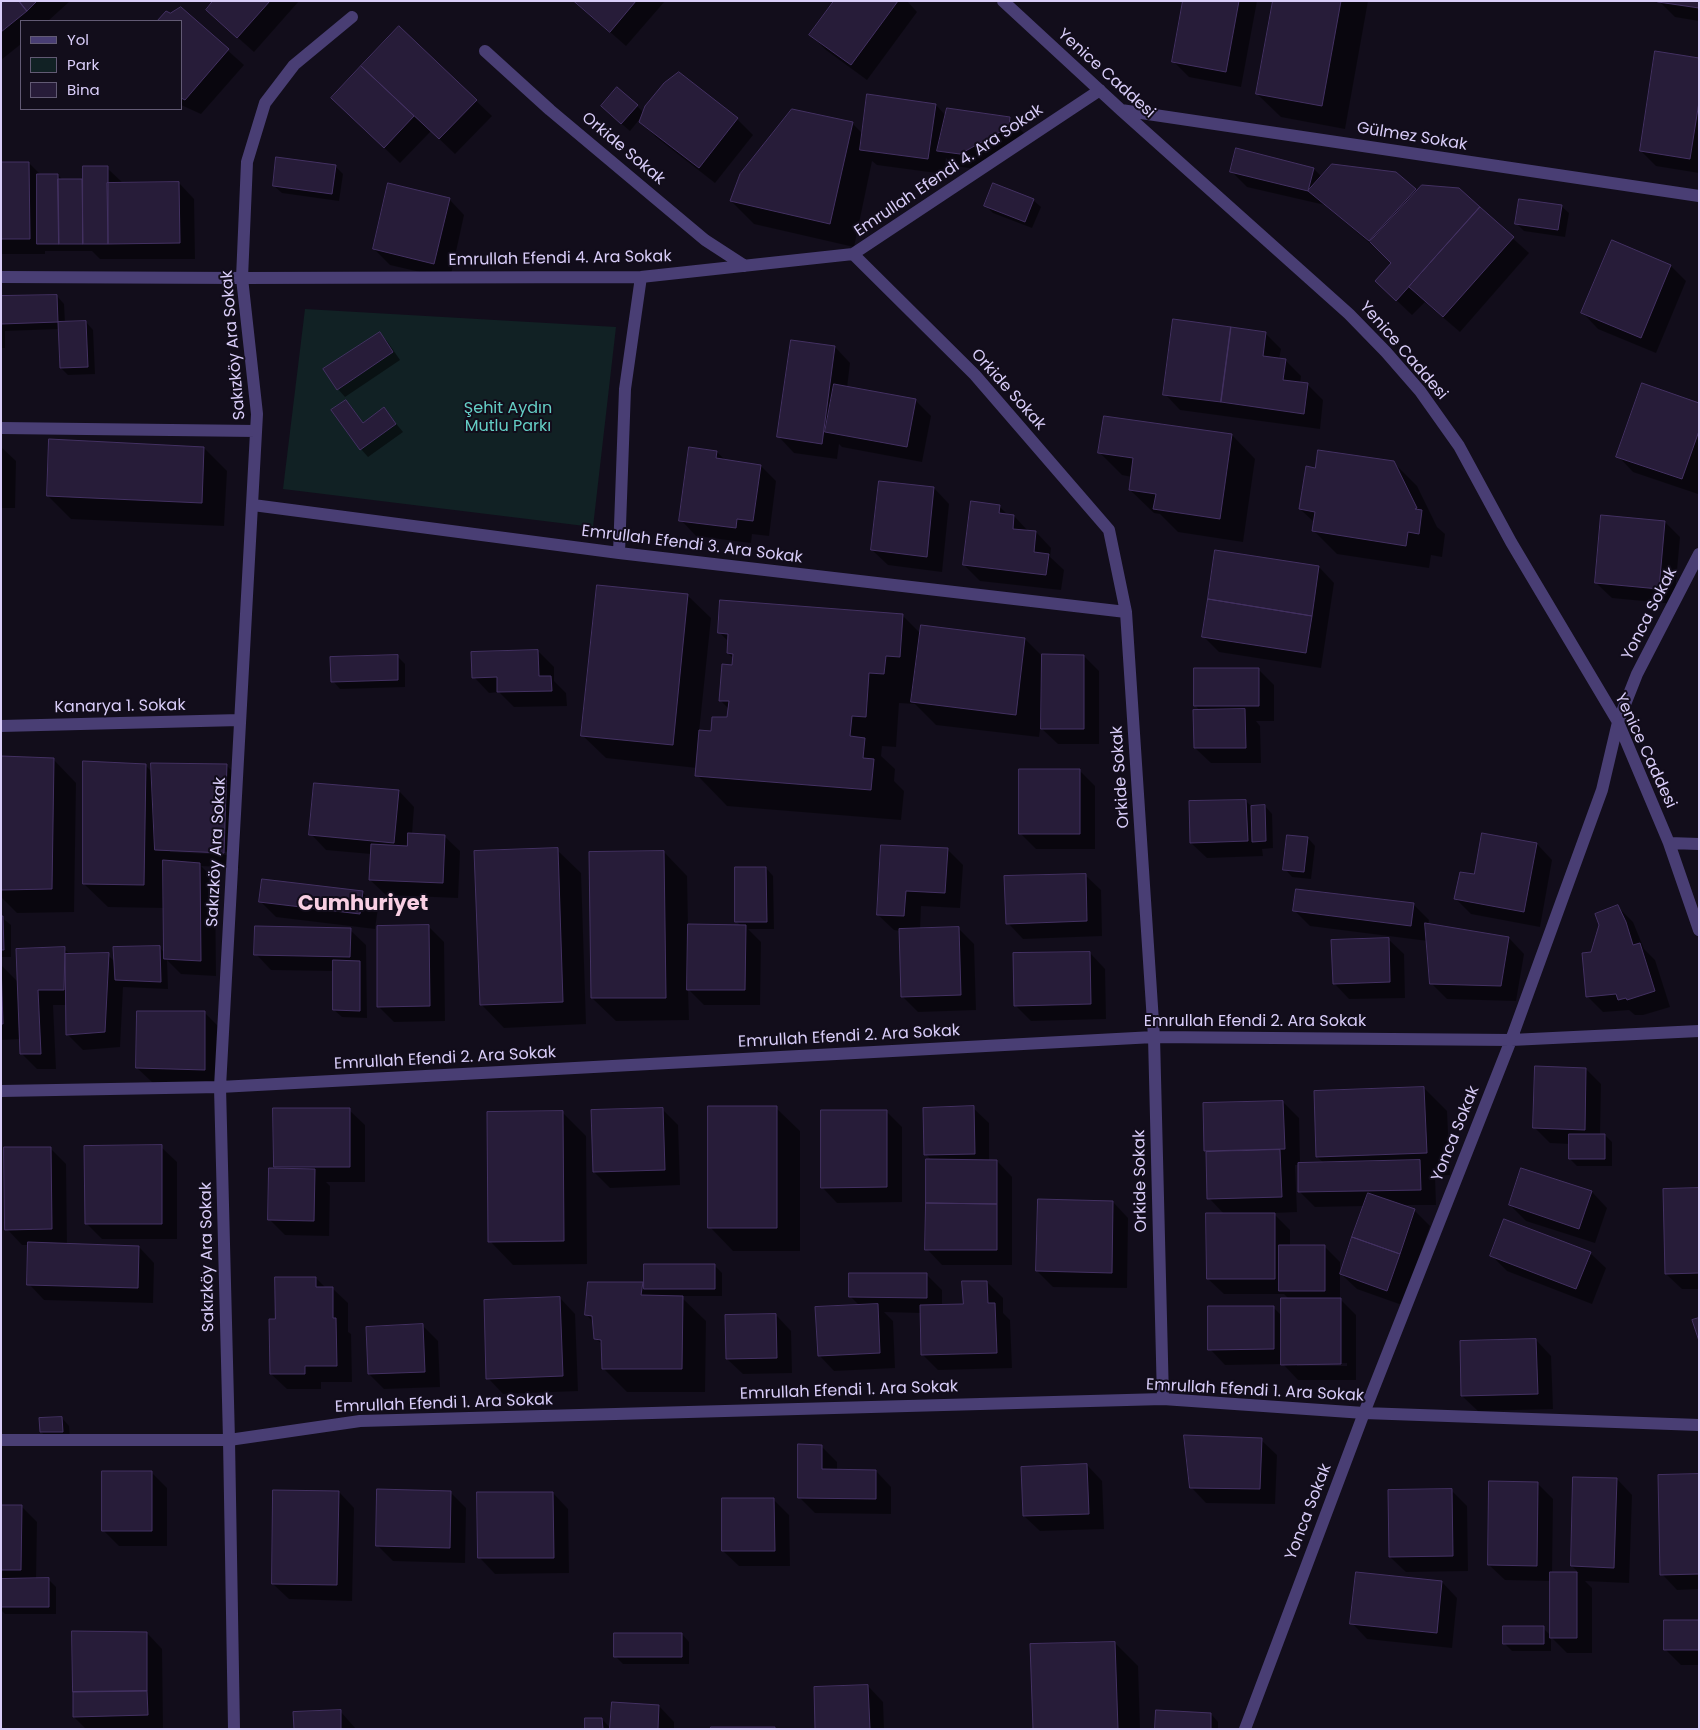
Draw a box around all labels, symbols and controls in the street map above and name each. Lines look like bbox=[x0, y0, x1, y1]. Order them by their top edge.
legend bbox=[20, 20, 182, 110]
street label: Yenice Caddesi bbox=[1053, 25, 1159, 123]
text: Yol bbox=[67, 29, 89, 50]
text: Park bbox=[67, 54, 99, 75]
text: Bina bbox=[67, 79, 100, 100]
street label: Emrullah Efendi 4. Ara Sokak bbox=[851, 101, 1047, 241]
street label: Orkide Sokak bbox=[578, 109, 668, 189]
street label: Gülmez Sokak bbox=[1355, 119, 1469, 155]
street label: Emrullah Efendi 4. Ara Sokak bbox=[448, 247, 672, 271]
street label: Sakızköy Ara Sokak bbox=[218, 269, 250, 421]
street label: Yenice Caddesi bbox=[1355, 298, 1451, 404]
street label: Orkide Sokak bbox=[967, 345, 1049, 435]
park label: Şehit Aydın Mutlu Parkı bbox=[464, 399, 552, 437]
street label: Emrullah Efendi 3. Ara Sokak bbox=[580, 522, 804, 568]
street label: Yonca Sokak bbox=[1618, 564, 1682, 664]
street label: Yenice Caddesi bbox=[1610, 691, 1680, 811]
street label: Kanarya 1. Sokak bbox=[54, 696, 186, 718]
street label: Orkide Sokak bbox=[1108, 725, 1134, 829]
street label: Sakızköy Ara Sokak bbox=[203, 777, 231, 927]
district label: Cumhuriyet bbox=[298, 892, 428, 918]
street label: Emrullah Efendi 2. Ara Sokak bbox=[1144, 1012, 1366, 1032]
street label: Emrullah Efendi 2. Ara Sokak bbox=[737, 1022, 961, 1052]
street label: Emrullah Efendi 2. Ara Sokak bbox=[333, 1044, 557, 1074]
street label: Yonca Sokak bbox=[1428, 1083, 1484, 1185]
street label: Orkide Sokak bbox=[1131, 1130, 1151, 1232]
street label: Sakızköy Ara Sokak bbox=[197, 1182, 219, 1332]
street label: Emrullah Efendi 1. Ara Sokak bbox=[1146, 1376, 1364, 1406]
street label: Emrullah Efendi 1. Ara Sokak bbox=[740, 1378, 958, 1404]
street label: Emrullah Efendi 1. Ara Sokak bbox=[335, 1391, 553, 1417]
street label: Yonca Sokak bbox=[1282, 1461, 1336, 1563]

